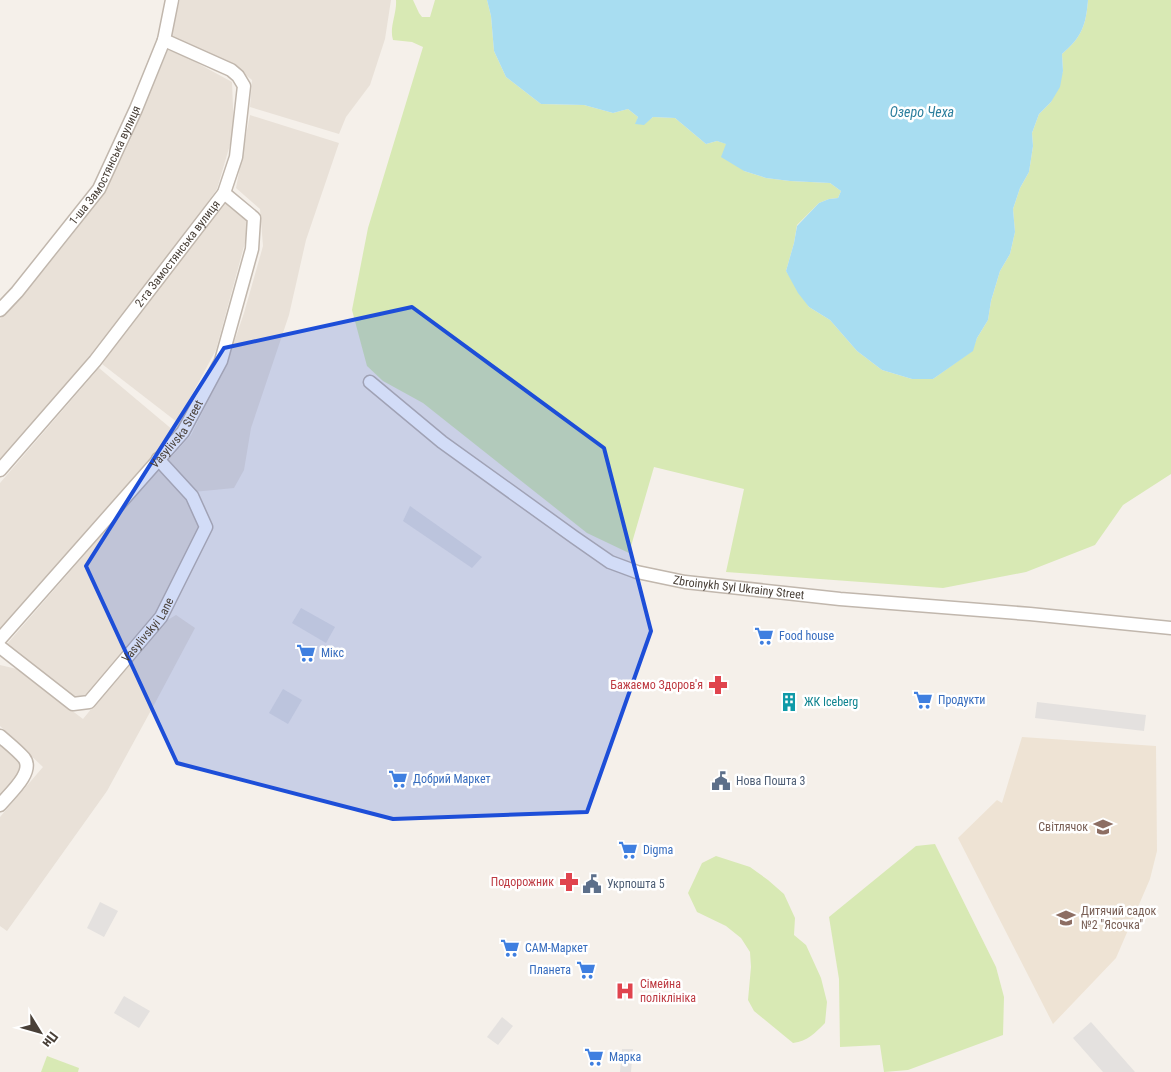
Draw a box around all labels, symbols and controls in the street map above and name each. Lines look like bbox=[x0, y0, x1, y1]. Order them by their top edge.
street label: 1-ша Замостянська вулиця bbox=[66, 104, 144, 228]
water label: Озеро Чеха bbox=[890, 104, 954, 120]
street label: 2-га Замостянська вулиця bbox=[132, 197, 223, 310]
street label: Vasylivska Street bbox=[147, 397, 206, 471]
street label: Zbroinykh Syl Ukrainy Street bbox=[672, 573, 805, 602]
street label: Vasylivskyi Lane bbox=[119, 595, 177, 665]
supermarket icon: Food house bbox=[753, 625, 775, 647]
place label: Food house bbox=[779, 629, 834, 643]
supermarket icon: Мікс bbox=[295, 642, 317, 664]
place label: Мікс bbox=[321, 646, 344, 660]
pharmacy icon: Бажаємо Здоров'я bbox=[707, 674, 729, 696]
place label: Бажаємо Здоров'я bbox=[610, 678, 703, 692]
supermarket icon: Продукти bbox=[912, 689, 934, 711]
building icon: ЖК Iceberg bbox=[778, 691, 800, 713]
place label: Продукти bbox=[938, 693, 985, 707]
place label: ЖК Iceberg bbox=[804, 695, 858, 709]
supermarket icon: Добрий Маркет bbox=[387, 768, 409, 790]
public building icon: Нова Пошта 3 bbox=[710, 770, 732, 792]
place label: Добрий Маркет bbox=[413, 772, 491, 786]
place label: Нова Пошта 3 bbox=[736, 774, 805, 788]
school or university icon: Світлячок bbox=[1092, 816, 1114, 838]
place label: Світлячок bbox=[1038, 820, 1088, 834]
supermarket icon: Digma bbox=[617, 839, 639, 861]
place label: Digma bbox=[643, 843, 674, 857]
pharmacy icon: Подорожник bbox=[558, 871, 580, 893]
public building icon: Укрпошта 5 bbox=[581, 873, 603, 895]
place label: Подорожник bbox=[491, 875, 554, 889]
place label: Укрпошта 5 bbox=[607, 877, 665, 891]
place label: Дитячий садок №2 "Ясочка" bbox=[1081, 904, 1156, 932]
school or university icon: Дитячий садок №2 "Ясочка" bbox=[1055, 907, 1077, 929]
supermarket icon: САМ-Маркет bbox=[499, 937, 521, 959]
place label: САМ-Маркет bbox=[525, 941, 588, 955]
supermarket icon: Планета bbox=[575, 959, 597, 981]
place label: Планета bbox=[529, 963, 571, 977]
place label: Сімейна поліклініка bbox=[640, 977, 696, 1005]
hospital icon: Сімейна поліклініка bbox=[614, 980, 636, 1002]
north arrow bbox=[15, 1007, 65, 1057]
text: Пн bbox=[39, 1029, 61, 1051]
supermarket icon: Марка bbox=[583, 1046, 605, 1068]
place label: Марка bbox=[609, 1050, 641, 1064]

